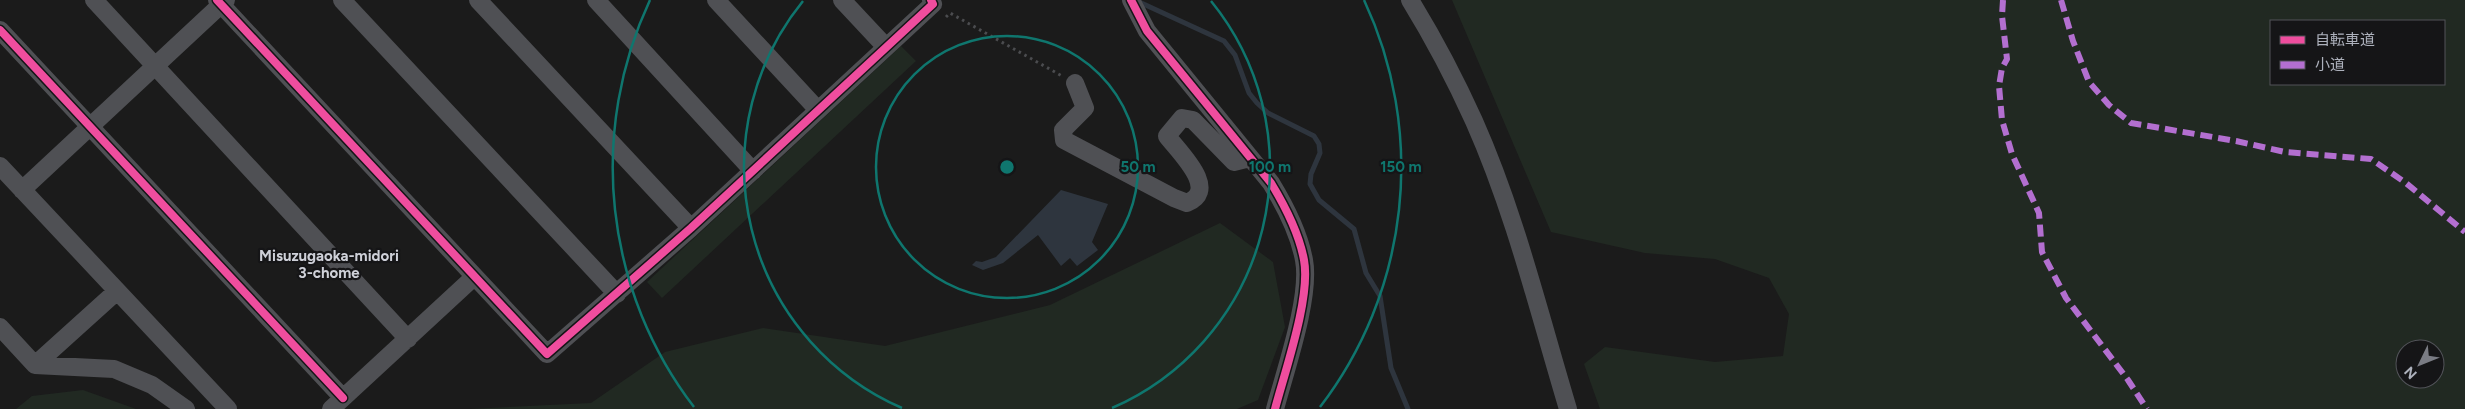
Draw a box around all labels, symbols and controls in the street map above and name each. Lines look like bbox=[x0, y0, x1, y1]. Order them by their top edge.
legend bbox=[2270, 20, 2445, 85]
text: 自転車道 bbox=[2315, 31, 2375, 49]
text: 小道 bbox=[2315, 56, 2345, 74]
centre of rings bbox=[998, 158, 1016, 176]
text: 50 m bbox=[1120, 158, 1156, 176]
text: 100 m bbox=[1249, 158, 1291, 176]
text: 150 m bbox=[1380, 158, 1422, 176]
district label: Misuzugaoka-midori 3-chome bbox=[259, 247, 399, 282]
north arrow bbox=[2395, 339, 2445, 389]
text: N bbox=[2401, 363, 2421, 382]

